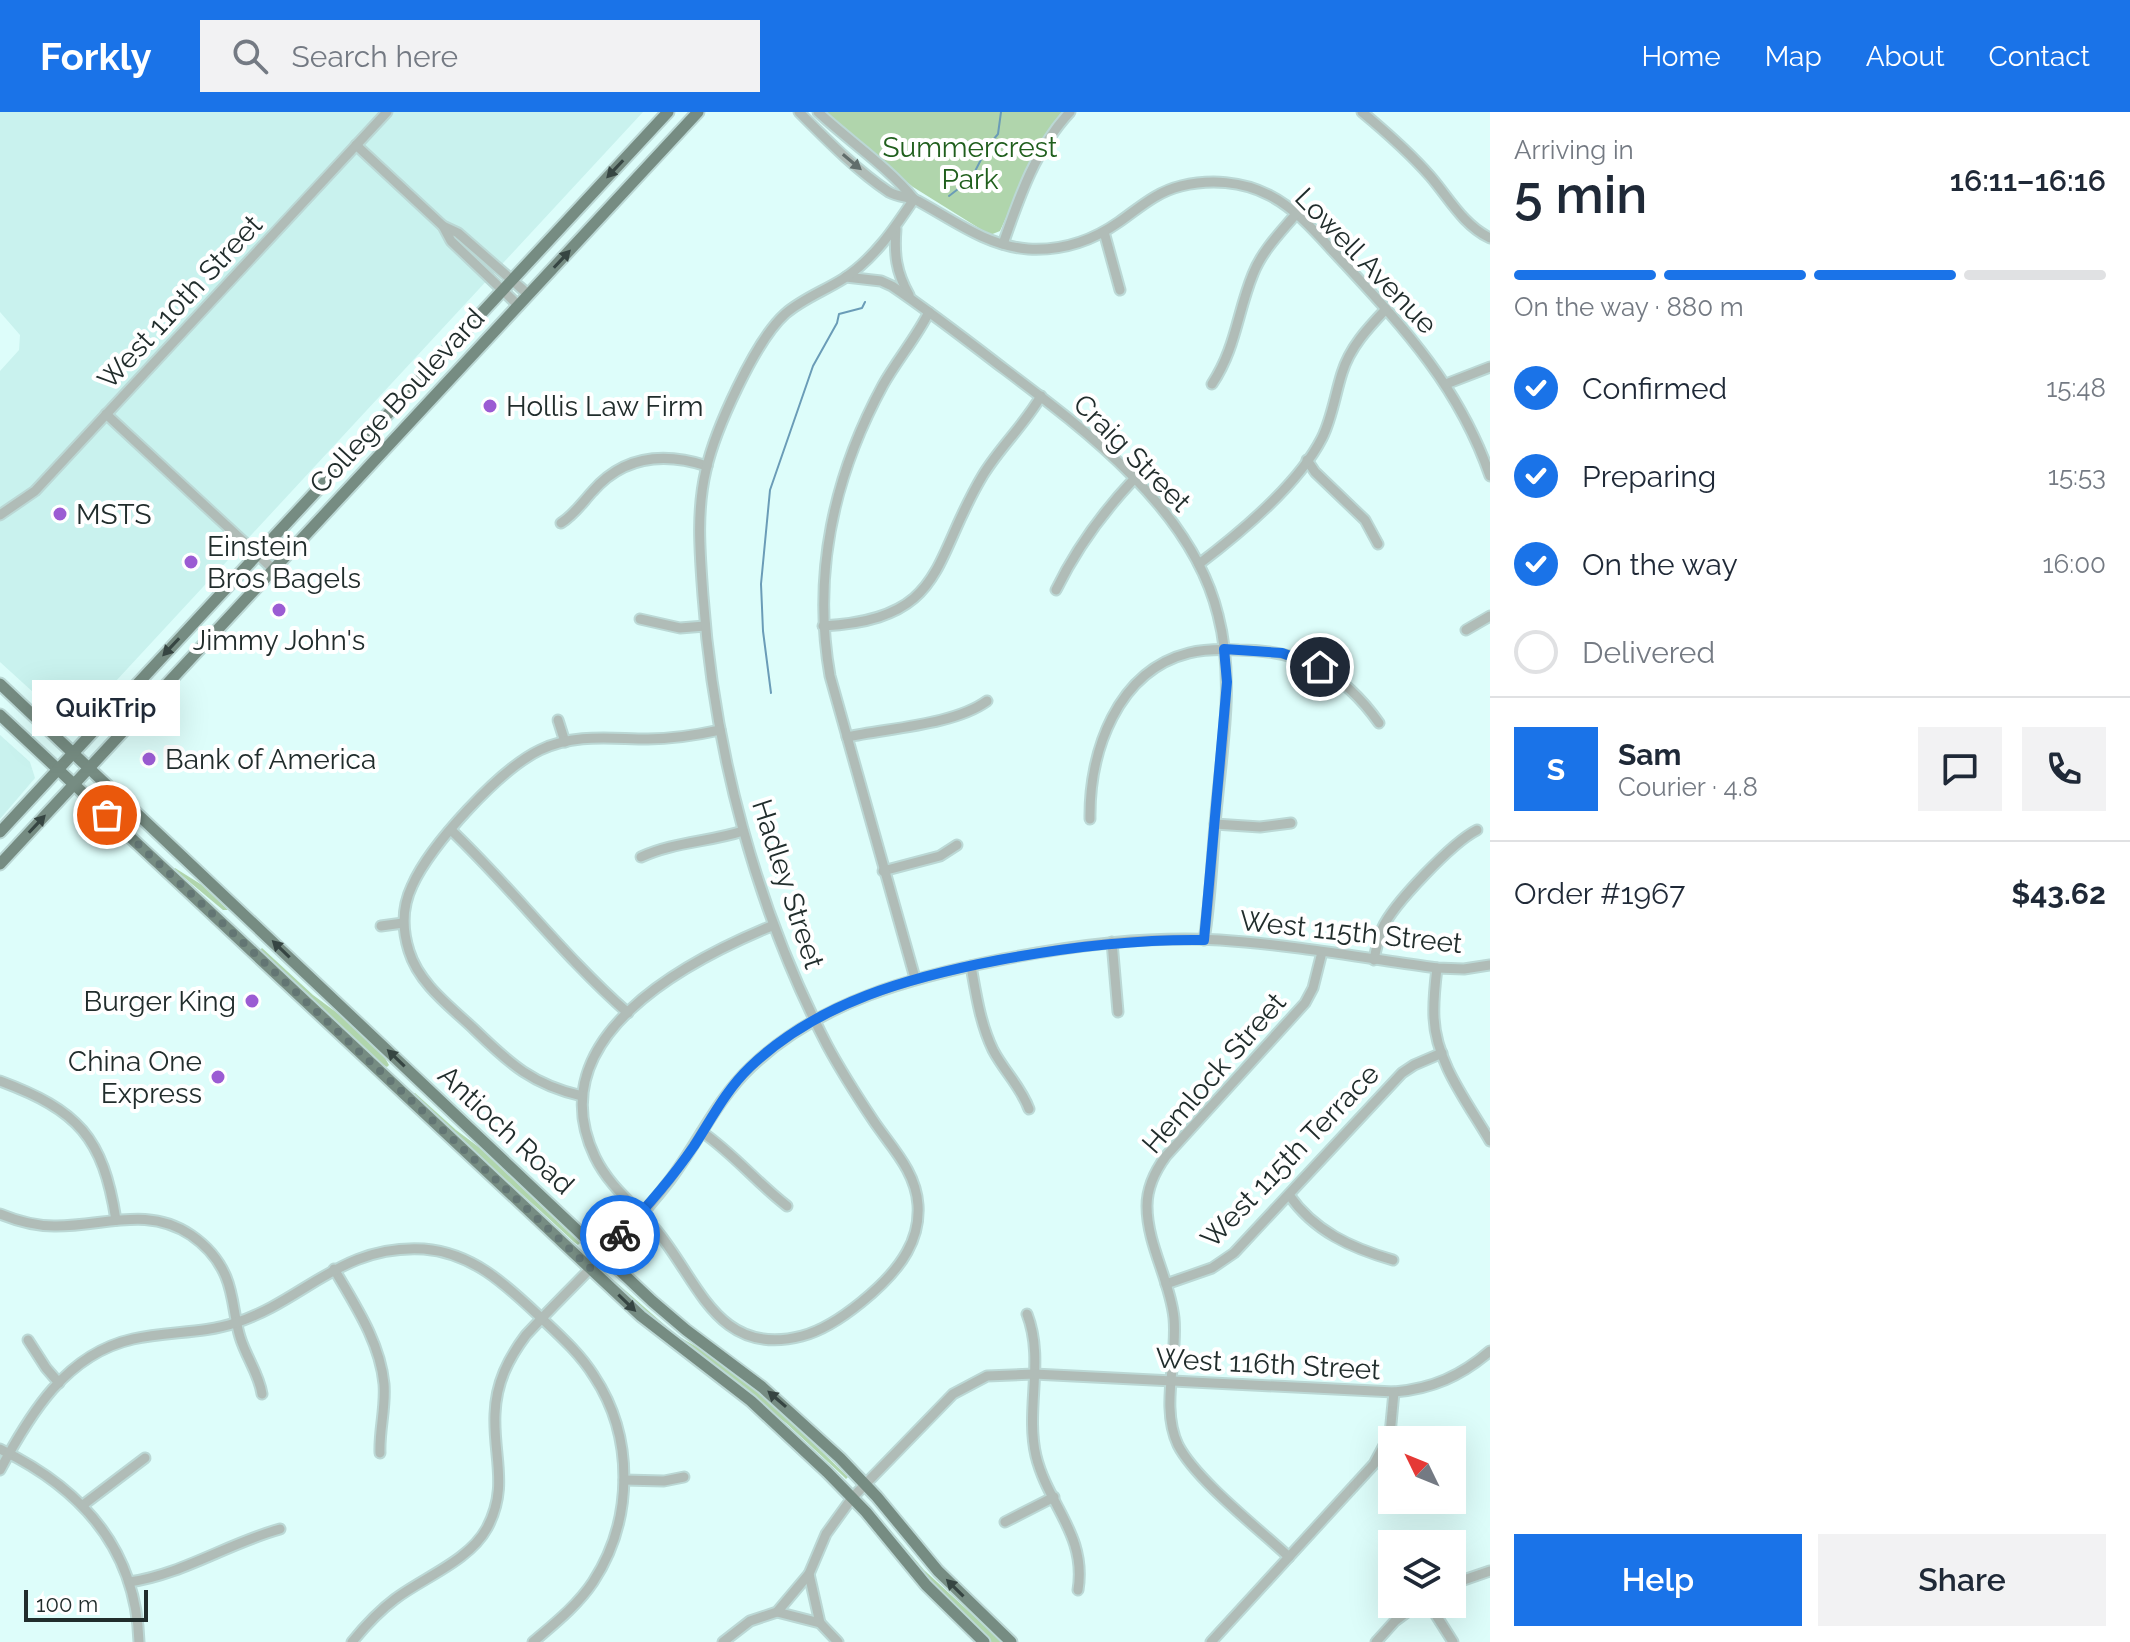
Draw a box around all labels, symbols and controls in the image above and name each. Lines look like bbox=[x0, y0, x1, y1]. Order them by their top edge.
search box bbox=[200, 20, 760, 92]
text: Forkly bbox=[40, 34, 152, 79]
icon: search bbox=[228, 34, 272, 78]
text: Search here bbox=[292, 39, 458, 74]
text: Home bbox=[1641, 40, 1721, 73]
text: Map bbox=[1765, 40, 1822, 73]
text: About bbox=[1866, 40, 1945, 73]
text: Contact bbox=[1989, 40, 2090, 73]
park label: Summercrest Park bbox=[883, 131, 1058, 196]
text: Arriving in bbox=[1514, 135, 1634, 165]
one-way arrow bbox=[842, 153, 862, 170]
one-way arrow bbox=[607, 159, 625, 178]
text: 16:11–16:16 bbox=[1950, 163, 2106, 198]
text: 5 min bbox=[1514, 164, 1647, 225]
street label: Lowell Avenue bbox=[1288, 181, 1444, 341]
street label: West 110th Street bbox=[91, 208, 269, 396]
one-way arrow bbox=[552, 250, 570, 269]
text: On the way · 880 m bbox=[1514, 292, 1744, 322]
street label: College Boulevard bbox=[303, 302, 491, 500]
icon: check bbox=[1514, 366, 1558, 410]
text: Confirmed bbox=[1582, 371, 1727, 406]
text: 15:48 bbox=[2046, 373, 2106, 403]
street label: Craig Street bbox=[1066, 387, 1198, 519]
place label: Hollis Law Firm bbox=[506, 390, 704, 423]
marker: Hollis Law Firm bbox=[481, 397, 499, 415]
icon: check bbox=[1514, 454, 1558, 498]
text: Preparing bbox=[1582, 459, 1716, 494]
text: 15:53 bbox=[2048, 461, 2106, 491]
place label: MSTS bbox=[76, 498, 152, 531]
marker: MSTS bbox=[51, 505, 69, 523]
place label: Einstein Bros Bagels bbox=[207, 530, 361, 595]
icon: check bbox=[1514, 542, 1558, 586]
text: On the way bbox=[1582, 547, 1738, 582]
text: 16:00 bbox=[2042, 549, 2106, 579]
marker: Einstein Bros Bagels bbox=[182, 553, 200, 571]
marker: Jimmy John's bbox=[270, 601, 288, 619]
place label: Jimmy John's bbox=[193, 624, 365, 657]
pin bbox=[1286, 633, 1354, 701]
text: Delivered bbox=[1582, 635, 1715, 670]
one-way arrow bbox=[163, 637, 181, 656]
icon: home bbox=[1298, 645, 1342, 689]
callout: QuikTrip bbox=[33, 679, 181, 735]
text: QuikTrip bbox=[56, 693, 156, 723]
button: chat bbox=[1918, 727, 2002, 811]
button: phone bbox=[2022, 727, 2106, 811]
text: Sam bbox=[1618, 737, 1681, 772]
place label: Bank of America bbox=[165, 743, 376, 776]
marker: Bank of America bbox=[140, 750, 158, 768]
text: S bbox=[1547, 752, 1565, 787]
text: Courier · 4.8 bbox=[1618, 772, 1758, 802]
pin bbox=[73, 781, 141, 849]
icon: bag bbox=[85, 793, 129, 837]
street label: Hadley Street bbox=[745, 795, 831, 973]
one-way arrow bbox=[27, 815, 45, 834]
text: Order #1967 bbox=[1514, 876, 1685, 911]
text: $43.62 bbox=[2011, 876, 2106, 911]
street label: West 115th Street bbox=[1238, 904, 1465, 960]
one-way arrow bbox=[272, 940, 291, 958]
place label: Burger King bbox=[83, 985, 236, 1018]
street label: Hemlock Street bbox=[1135, 986, 1293, 1160]
marker: Burger King bbox=[243, 992, 261, 1010]
place label: China One Express bbox=[68, 1045, 202, 1110]
one-way arrow bbox=[386, 1050, 405, 1068]
street label: West 115th Terrace bbox=[1194, 1057, 1386, 1255]
street label: Antioch Road bbox=[431, 1059, 581, 1201]
marker: China One Express bbox=[209, 1068, 227, 1086]
courier bbox=[580, 1195, 660, 1275]
icon: bike bbox=[598, 1213, 642, 1257]
one-way arrow bbox=[617, 1294, 636, 1312]
street label: West 116th Street bbox=[1155, 1342, 1382, 1386]
one-way arrow bbox=[767, 1391, 786, 1409]
north arrow bbox=[1378, 1426, 1466, 1514]
map controls bbox=[1378, 1426, 1466, 1618]
button: layers bbox=[1378, 1530, 1466, 1618]
button: Help bbox=[1514, 1534, 1802, 1626]
button: Share bbox=[1818, 1534, 2106, 1626]
one-way arrow bbox=[946, 1579, 965, 1598]
scale bar bbox=[24, 1586, 148, 1622]
text: 100 m bbox=[36, 1591, 98, 1617]

